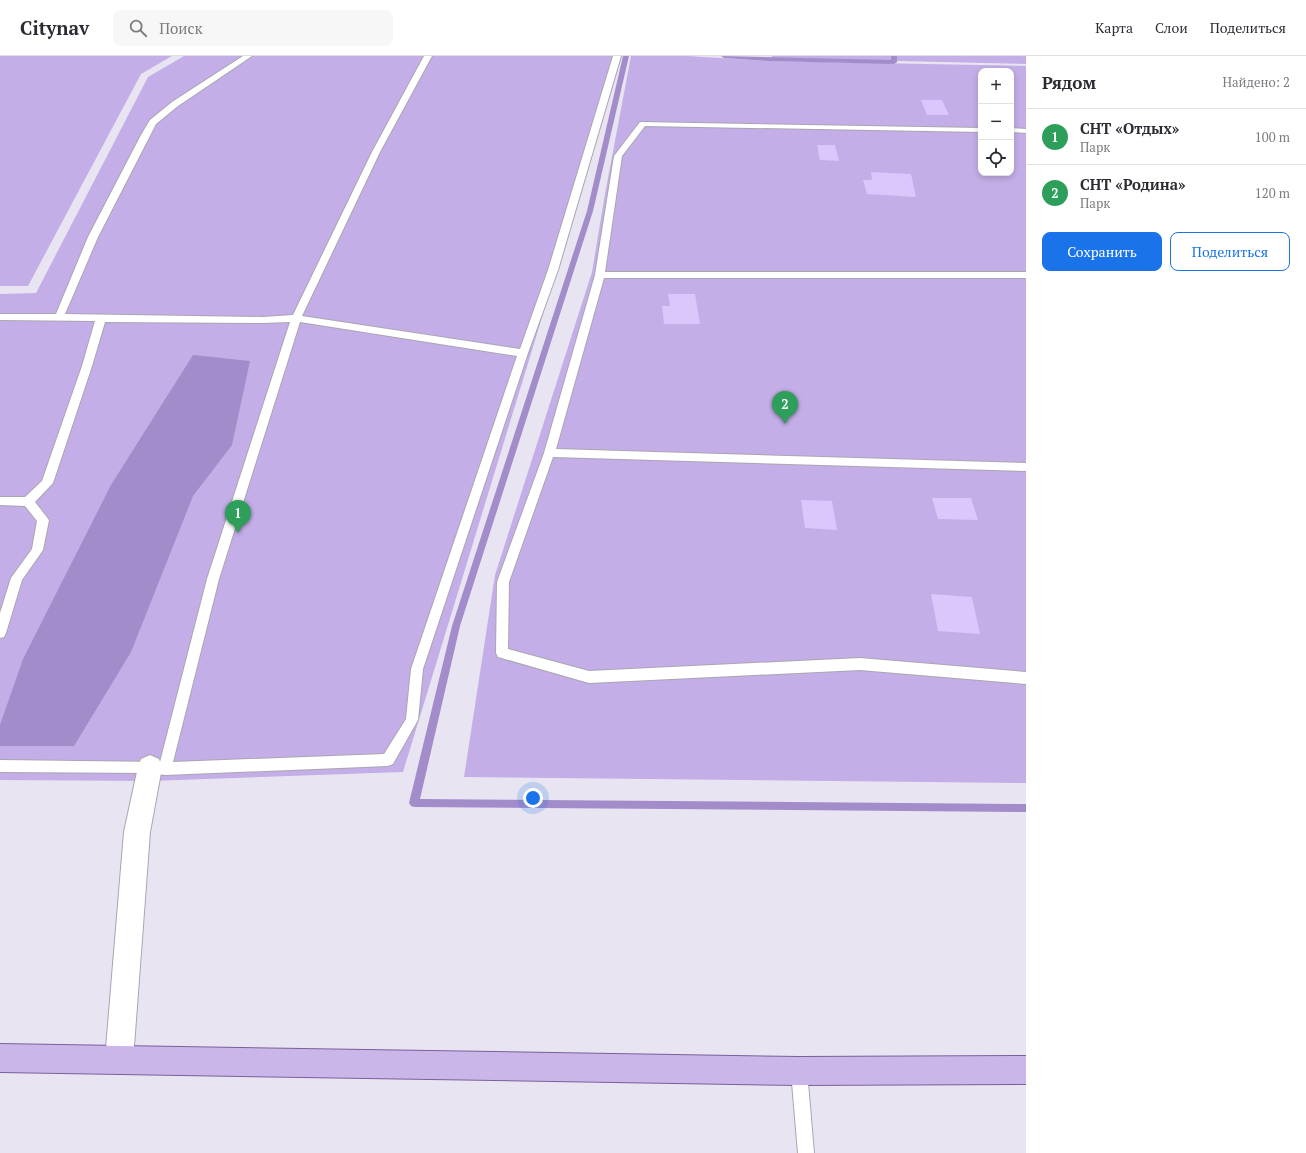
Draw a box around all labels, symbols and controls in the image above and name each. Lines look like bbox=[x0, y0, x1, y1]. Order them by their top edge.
search box bbox=[113, 10, 393, 46]
text: Citynav bbox=[20, 15, 89, 40]
icon: search bbox=[127, 17, 149, 39]
text: Поиск bbox=[159, 18, 203, 38]
text: Карта bbox=[1095, 18, 1133, 37]
text: Слои bbox=[1155, 18, 1188, 37]
text: Поделиться bbox=[1210, 18, 1286, 37]
map controls bbox=[978, 68, 1014, 176]
button: + bbox=[978, 68, 1014, 104]
text: Рядом bbox=[1042, 71, 1096, 94]
text: Найдено: 2 bbox=[1223, 73, 1290, 91]
button: − bbox=[978, 104, 1014, 140]
text: СНТ «Отдых» bbox=[1080, 118, 1179, 138]
text: 1 bbox=[1051, 128, 1059, 146]
text: 100 m bbox=[1255, 128, 1290, 146]
text: Парк bbox=[1080, 138, 1110, 156]
button: locate bbox=[978, 140, 1014, 176]
text: СНТ «Родина» bbox=[1080, 174, 1186, 194]
text: 2 bbox=[1051, 184, 1059, 202]
text: 120 m bbox=[1255, 184, 1290, 202]
text: Парк bbox=[1080, 194, 1110, 212]
button: Сохранить bbox=[1042, 232, 1162, 271]
button: Поделиться bbox=[1170, 232, 1290, 271]
pin: 2 bbox=[772, 391, 798, 424]
pin: 1 bbox=[225, 500, 251, 533]
your location bbox=[523, 788, 543, 808]

